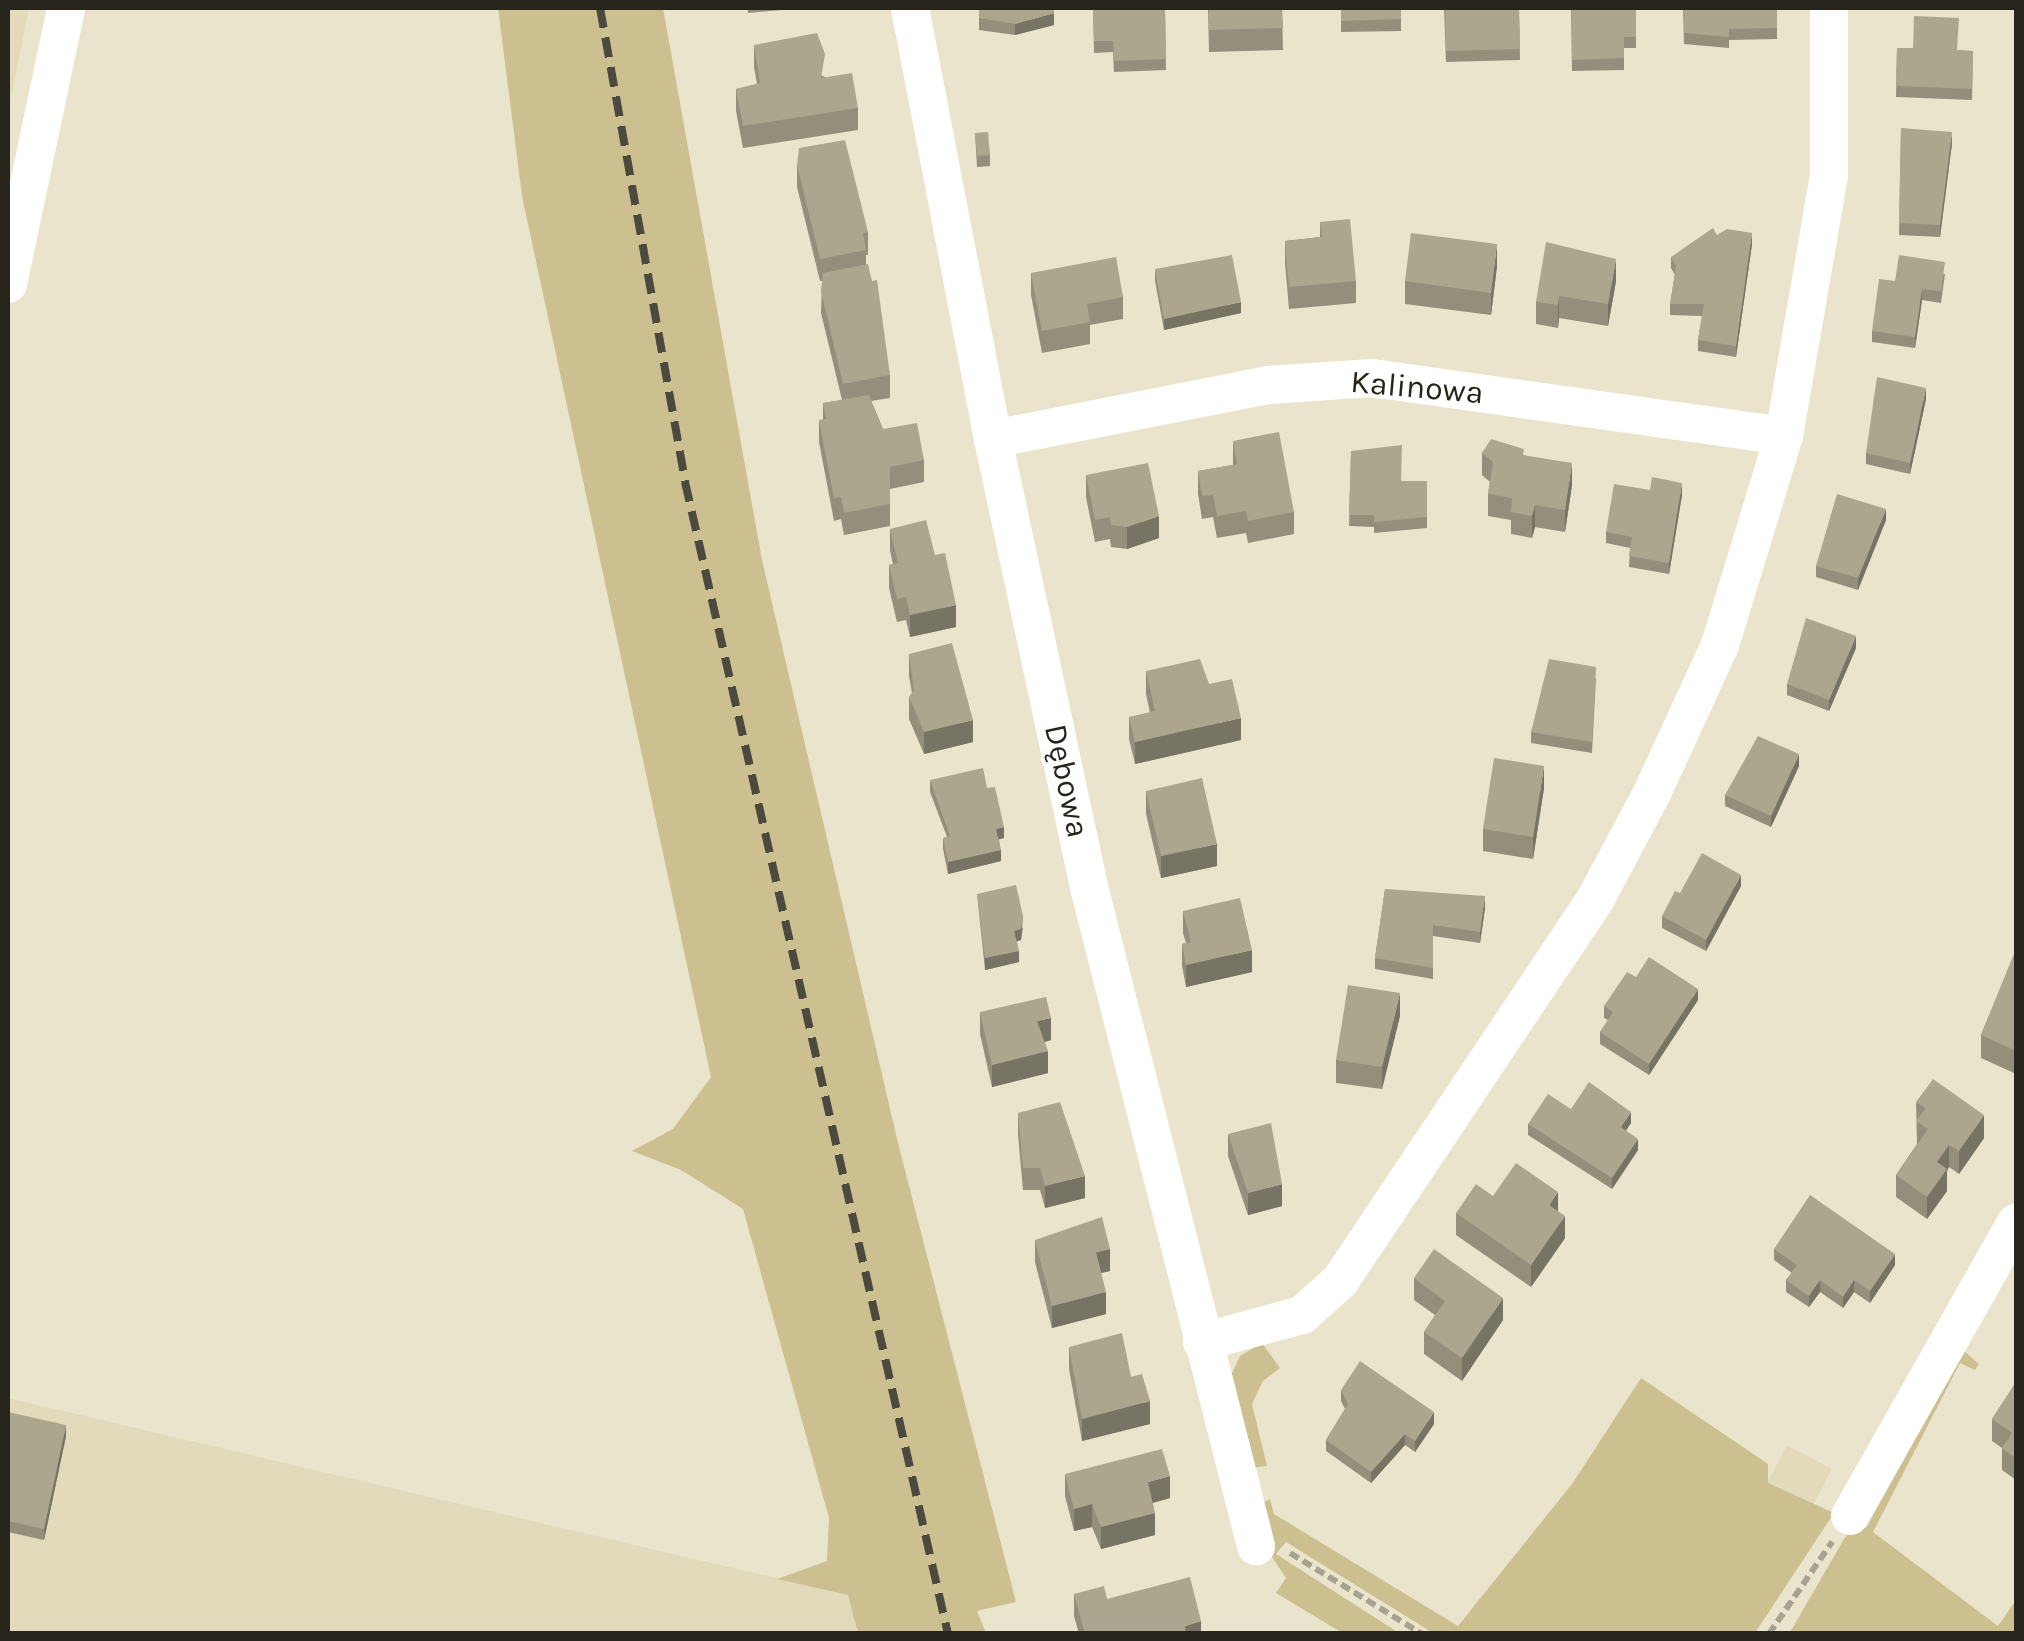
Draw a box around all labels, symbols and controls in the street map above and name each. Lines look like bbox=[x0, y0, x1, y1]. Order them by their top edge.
street label: Kalinowa bbox=[1349, 363, 1485, 413]
street label: Dębowa bbox=[1035, 721, 1097, 841]

